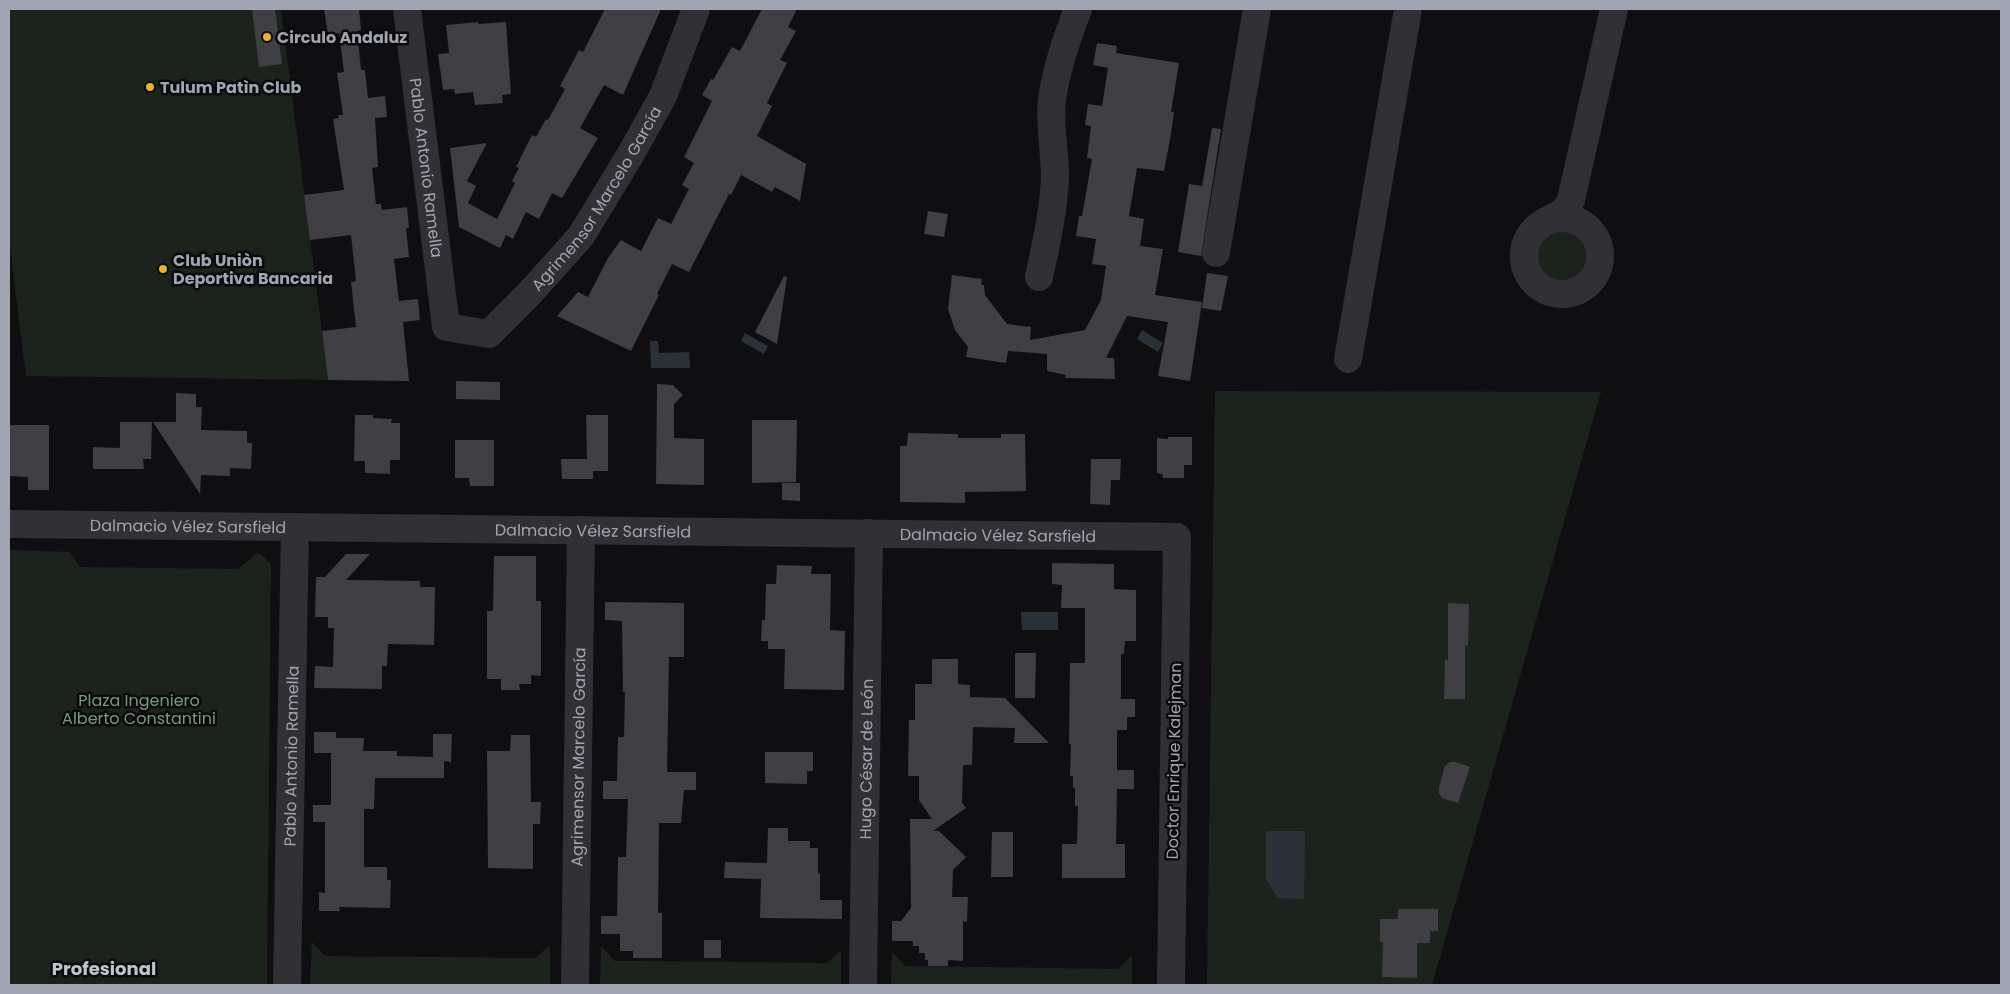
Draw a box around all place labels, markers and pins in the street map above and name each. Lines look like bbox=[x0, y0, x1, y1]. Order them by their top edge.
place label: Circulo Andaluz bbox=[277, 26, 407, 49]
marker: Circulo Andaluz bbox=[261, 31, 273, 43]
place label: Tulum Patìn Club bbox=[160, 76, 301, 99]
marker: Tulum Patìn Club bbox=[144, 81, 156, 93]
place label: Club Uniòn Deportiva Bancaria bbox=[173, 249, 333, 290]
marker: Club Uniòn Deportiva Bancaria bbox=[157, 263, 169, 275]

